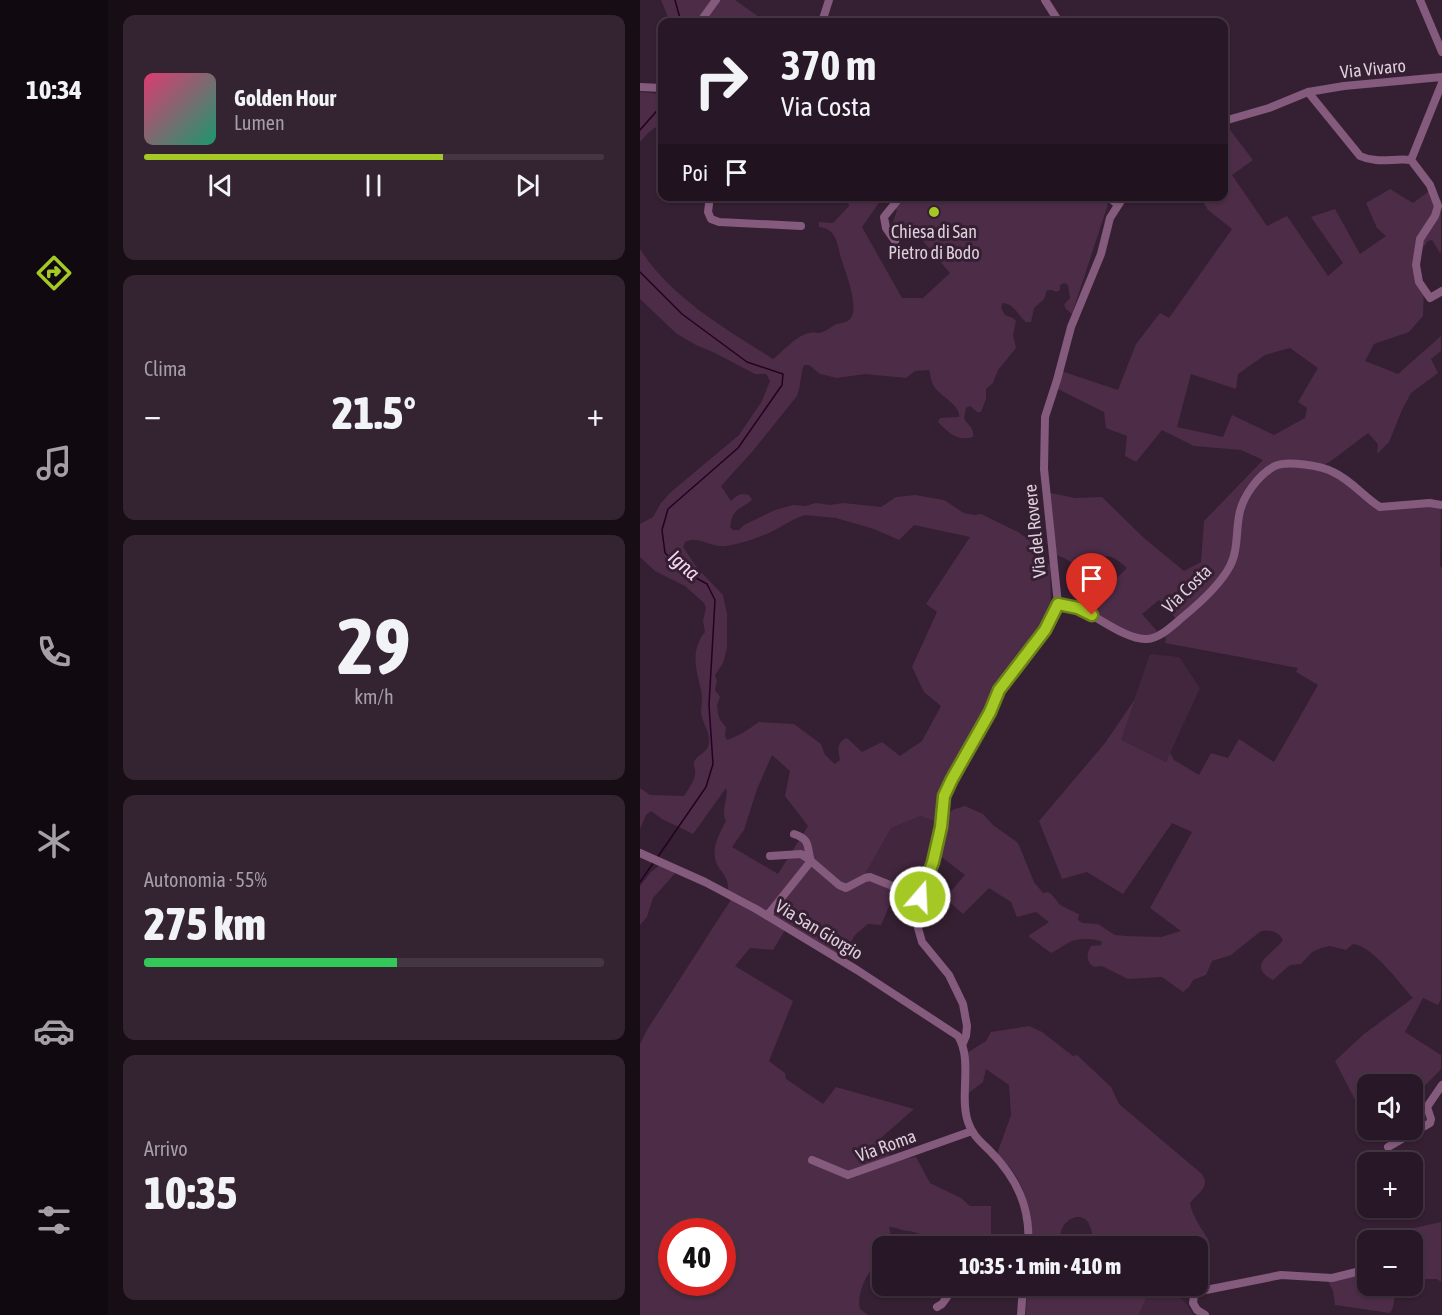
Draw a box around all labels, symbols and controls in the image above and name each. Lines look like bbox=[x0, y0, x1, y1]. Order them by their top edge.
text: 370 m bbox=[781, 41, 876, 89]
icon: right bbox=[682, 42, 760, 120]
street label: Via Vivaro bbox=[1339, 55, 1407, 82]
text: 10:34 bbox=[26, 74, 82, 105]
text: Golden Hour bbox=[234, 85, 336, 111]
text: Via Costa bbox=[781, 91, 871, 122]
text: Lumen bbox=[234, 111, 285, 134]
icon: arrive bbox=[720, 156, 753, 189]
text: Poi bbox=[682, 160, 708, 186]
icon: previous bbox=[204, 169, 237, 202]
icon: pause bbox=[357, 169, 390, 202]
icon: next bbox=[511, 169, 544, 202]
marker: Chiesa di San Pietro di Bodo bbox=[927, 205, 941, 219]
place label: Chiesa di San Pietro di Bodo bbox=[888, 221, 980, 263]
icon: directions bbox=[33, 252, 75, 294]
text: Clima bbox=[144, 357, 187, 380]
text: 21.5° bbox=[332, 387, 416, 439]
text: − bbox=[144, 395, 161, 433]
text: + bbox=[587, 395, 604, 433]
icon: music bbox=[33, 442, 75, 484]
street label: Via del Rovere bbox=[1019, 483, 1050, 579]
water label: Igna bbox=[664, 545, 705, 584]
pin bbox=[1066, 553, 1117, 615]
street label: Via Costa bbox=[1158, 560, 1216, 617]
icon: arrive bbox=[1075, 562, 1108, 595]
text: 29 bbox=[337, 601, 411, 691]
icon: phone bbox=[33, 631, 75, 673]
text: km/h bbox=[354, 685, 394, 708]
icon: climate bbox=[33, 820, 75, 862]
position arrow bbox=[888, 865, 952, 929]
text: Autonomia · 55% bbox=[144, 868, 267, 891]
street label: Via San Giorgio bbox=[772, 895, 867, 964]
text: 275 km bbox=[144, 898, 266, 950]
icon: car bbox=[33, 1010, 75, 1052]
map controls bbox=[1357, 1074, 1423, 1296]
button: sound bbox=[1357, 1074, 1423, 1140]
street label: Via Roma bbox=[853, 1125, 919, 1166]
text: Arrivo bbox=[144, 1137, 188, 1160]
button: + bbox=[1357, 1152, 1423, 1218]
text: 10:35 bbox=[144, 1167, 238, 1219]
icon: filters bbox=[33, 1199, 75, 1241]
speed limit sign: 40 bbox=[658, 1218, 736, 1296]
button: − bbox=[1357, 1230, 1423, 1296]
text: 10:35 · 1 min · 410 m bbox=[959, 1253, 1121, 1279]

